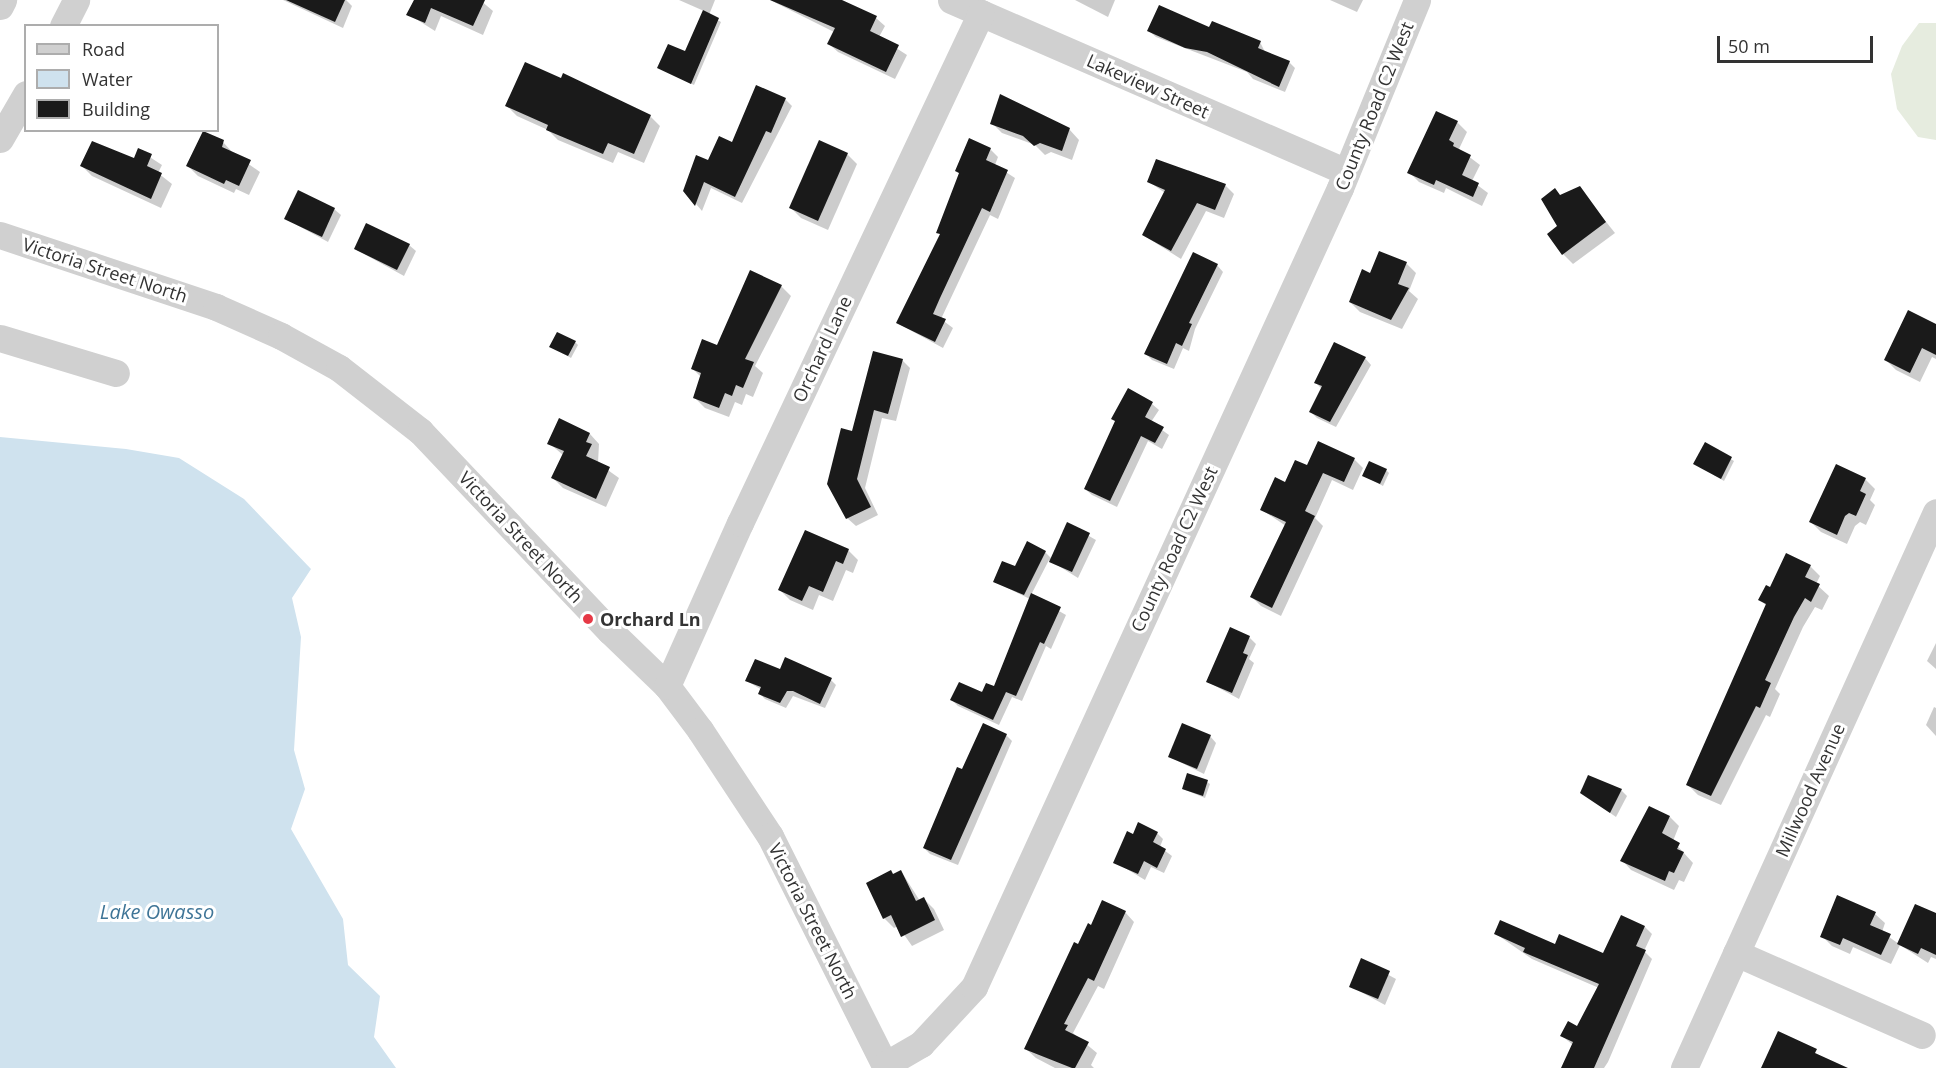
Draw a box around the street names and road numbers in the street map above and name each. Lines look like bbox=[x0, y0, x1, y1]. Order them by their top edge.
street label: County Road C2 West bbox=[1330, 19, 1418, 193]
street label: Lakeview Street bbox=[1084, 49, 1212, 123]
street label: Victoria Street North bbox=[20, 233, 190, 307]
street label: Orchard Lane bbox=[788, 293, 856, 405]
street label: County Road C2 West bbox=[1126, 463, 1222, 635]
street label: Victoria Street North bbox=[454, 467, 588, 607]
street label: Millwood Avenue bbox=[1771, 720, 1849, 860]
street label: Victoria Street North bbox=[764, 840, 862, 1002]

